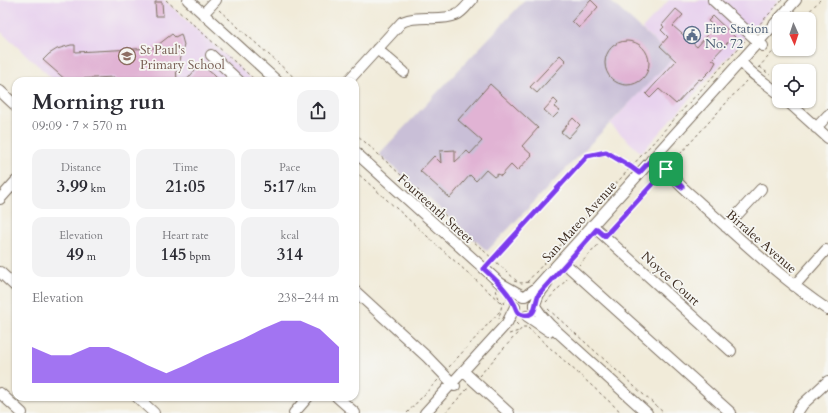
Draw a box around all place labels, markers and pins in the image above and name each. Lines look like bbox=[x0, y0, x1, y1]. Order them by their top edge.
place label: Fire Station No. 72 bbox=[705, 20, 769, 53]
public building icon: Fire Station No. 72 bbox=[682, 25, 702, 45]
place label: St Paul's Primary School bbox=[140, 41, 225, 74]
school or university icon: St Paul's Primary School bbox=[117, 46, 137, 66]
pin bbox=[649, 152, 683, 186]

